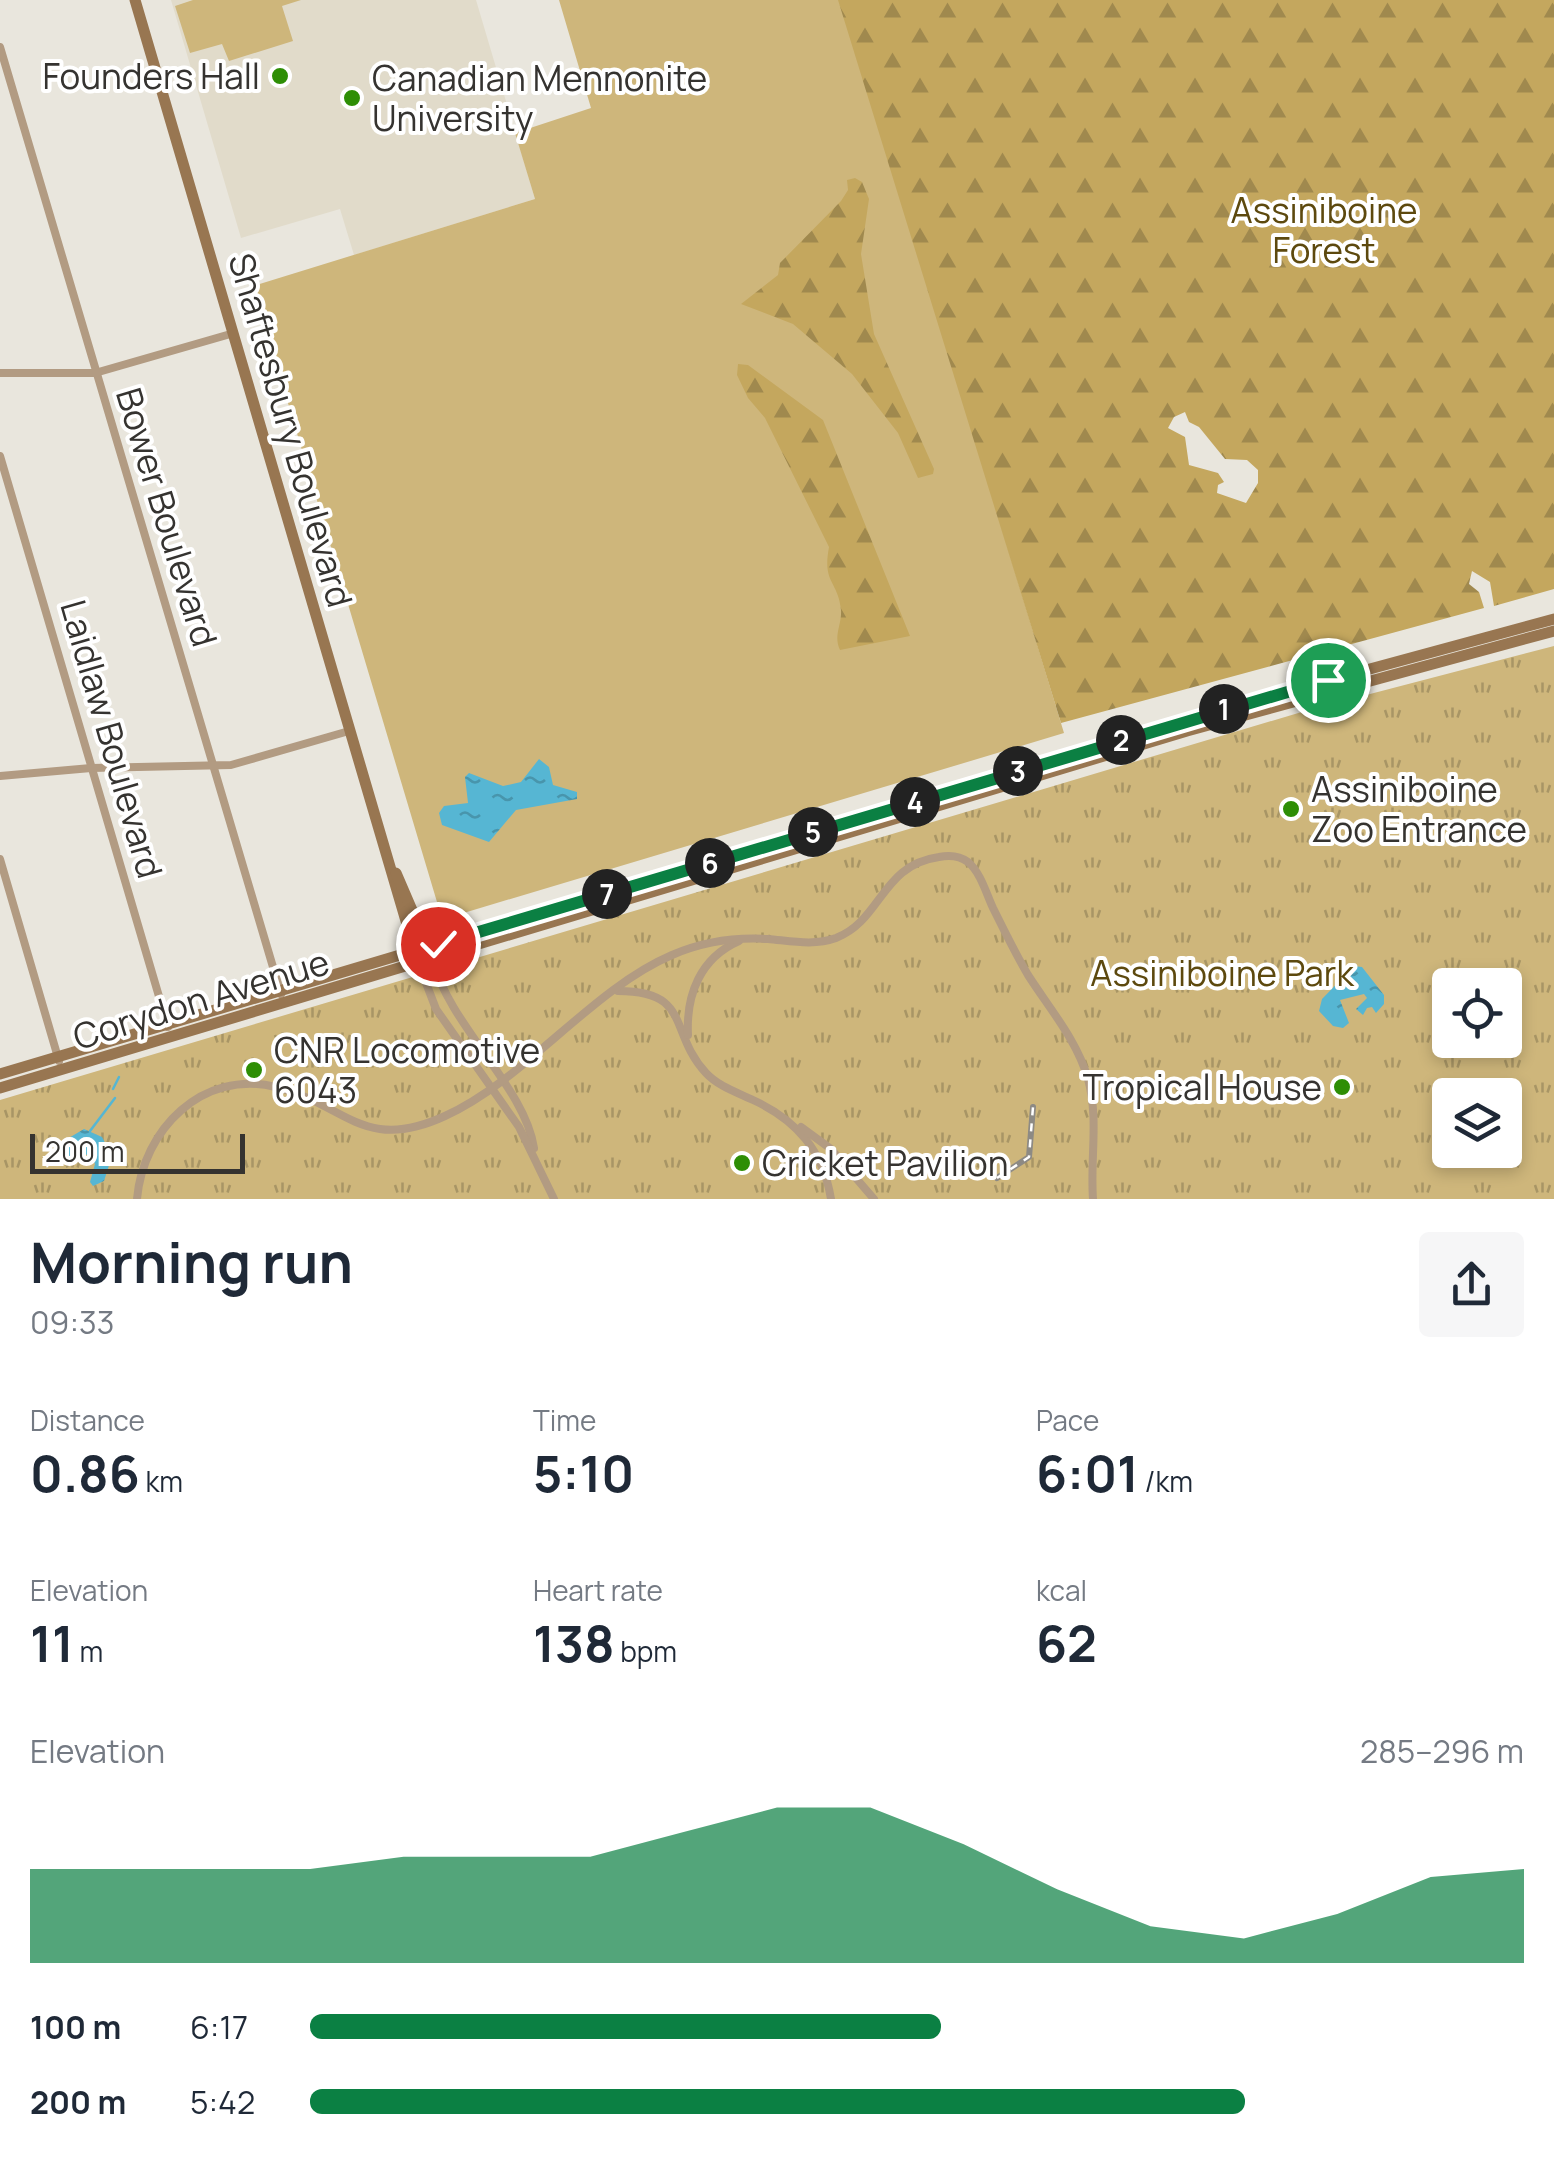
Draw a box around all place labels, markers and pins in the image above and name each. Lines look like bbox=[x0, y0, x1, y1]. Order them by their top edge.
place label: Founders Hall bbox=[43, 52, 260, 100]
place label: Canadian Mennonite University bbox=[372, 54, 707, 142]
marker: Founders Hall bbox=[269, 65, 291, 87]
marker: Canadian Mennonite University bbox=[341, 87, 363, 109]
pin bbox=[1286, 638, 1371, 723]
pin: 1 bbox=[1199, 684, 1249, 734]
pin: 2 bbox=[1096, 715, 1146, 765]
pin: 3 bbox=[993, 746, 1043, 796]
place label: Assiniboine Zoo Entrance bbox=[1311, 765, 1527, 853]
pin: 4 bbox=[890, 777, 940, 827]
marker: Assiniboine Zoo Entrance bbox=[1280, 798, 1302, 820]
pin: 5 bbox=[788, 807, 838, 857]
pin: 6 bbox=[685, 838, 735, 888]
pin: 7 bbox=[582, 869, 632, 919]
pin bbox=[396, 902, 481, 987]
place label: CNR Locomotive 6043 bbox=[274, 1026, 540, 1114]
marker: CNR Locomotive 6043 bbox=[243, 1059, 265, 1081]
place label: Tropical House bbox=[1083, 1063, 1322, 1111]
marker: Tropical House bbox=[1331, 1076, 1353, 1098]
place label: Cricket Pavilion bbox=[762, 1139, 1009, 1187]
marker: Cricket Pavilion bbox=[731, 1152, 753, 1174]

